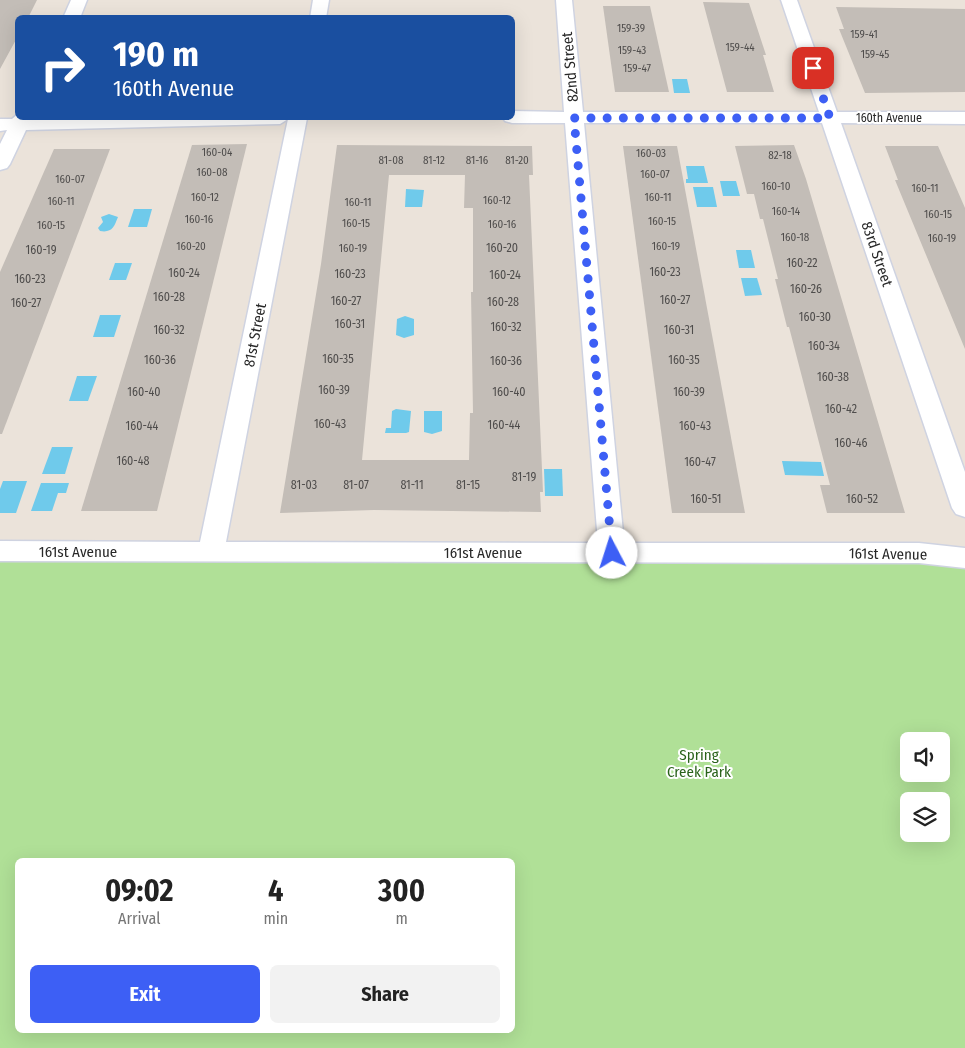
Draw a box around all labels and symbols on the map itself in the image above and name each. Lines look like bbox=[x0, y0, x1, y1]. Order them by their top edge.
house number: 159-39 bbox=[617, 22, 645, 35]
house number: 159-41 bbox=[850, 28, 878, 41]
street label: 82nd Street bbox=[558, 31, 582, 103]
house number: 159-44 bbox=[725, 41, 755, 54]
house number: 159-43 bbox=[618, 44, 646, 57]
pin bbox=[792, 47, 834, 89]
house number: 159-45 bbox=[861, 48, 889, 61]
house number: 159-47 bbox=[623, 62, 652, 75]
street label: 160th Avenue bbox=[856, 111, 922, 125]
house number: 160-04 bbox=[202, 146, 233, 159]
house number: 160-03 bbox=[636, 147, 666, 160]
house number: 82-18 bbox=[768, 149, 792, 162]
house number: 81-08 bbox=[379, 154, 404, 167]
house number: 81-12 bbox=[423, 154, 445, 167]
house number: 81-16 bbox=[466, 154, 489, 167]
house number: 81-20 bbox=[505, 154, 529, 167]
house number: 160-08 bbox=[197, 166, 228, 179]
house number: 160-07 bbox=[640, 168, 670, 181]
house number: 160-07 bbox=[55, 173, 85, 186]
house number: 160-10 bbox=[762, 180, 791, 193]
house number: 160-11 bbox=[911, 182, 939, 195]
house number: 160-12 bbox=[191, 191, 219, 204]
house number: 160-11 bbox=[644, 191, 672, 204]
house number: 160-12 bbox=[483, 194, 511, 207]
house number: 160-11 bbox=[47, 195, 75, 208]
house number: 160-11 bbox=[344, 196, 372, 209]
house number: 160-14 bbox=[772, 205, 801, 218]
house number: 160-15 bbox=[924, 208, 952, 221]
house number: 160-16 bbox=[185, 213, 214, 226]
house number: 160-15 bbox=[648, 215, 676, 228]
house number: 160-15 bbox=[342, 217, 370, 230]
house number: 160-16 bbox=[488, 218, 517, 231]
house number: 160-15 bbox=[37, 219, 65, 232]
street label: 83rd Street bbox=[857, 219, 897, 289]
house number: 160-18 bbox=[781, 231, 810, 244]
house number: 160-19 bbox=[928, 232, 956, 245]
house number: 160-20 bbox=[176, 240, 206, 253]
house number: 160-19 bbox=[652, 240, 680, 253]
house number: 160-20 bbox=[486, 241, 518, 255]
house number: 160-19 bbox=[339, 242, 367, 255]
house number: 160-19 bbox=[26, 243, 57, 257]
house number: 160-22 bbox=[786, 256, 818, 270]
house number: 160-23 bbox=[649, 265, 681, 279]
house number: 160-24 bbox=[168, 266, 200, 280]
house number: 160-23 bbox=[334, 267, 366, 281]
house number: 160-24 bbox=[489, 268, 521, 282]
house number: 160-23 bbox=[14, 272, 46, 286]
house number: 160-26 bbox=[790, 282, 822, 296]
house number: 160-28 bbox=[153, 290, 185, 304]
house number: 160-27 bbox=[660, 293, 690, 307]
house number: 160-27 bbox=[331, 294, 361, 308]
house number: 160-28 bbox=[487, 295, 519, 309]
house number: 160-27 bbox=[11, 296, 41, 310]
street label: 81st Street bbox=[240, 301, 270, 368]
house number: 160-30 bbox=[799, 310, 831, 324]
house number: 160-31 bbox=[335, 317, 365, 331]
house number: 160-32 bbox=[490, 320, 522, 334]
house number: 160-32 bbox=[153, 323, 185, 337]
house number: 160-31 bbox=[664, 323, 694, 337]
house number: 160-34 bbox=[808, 339, 840, 353]
house number: 160-35 bbox=[322, 352, 354, 366]
house number: 160-36 bbox=[144, 353, 176, 367]
house number: 160-35 bbox=[668, 353, 700, 367]
house number: 160-36 bbox=[490, 354, 522, 368]
house number: 160-38 bbox=[817, 370, 849, 384]
house number: 160-39 bbox=[318, 383, 350, 397]
house number: 160-40 bbox=[127, 385, 161, 399]
house number: 160-40 bbox=[492, 385, 526, 399]
house number: 160-39 bbox=[673, 385, 705, 399]
house number: 160-42 bbox=[825, 402, 857, 416]
house number: 160-43 bbox=[314, 417, 346, 431]
house number: 160-44 bbox=[488, 418, 521, 432]
house number: 160-44 bbox=[126, 419, 159, 433]
house number: 160-43 bbox=[679, 419, 711, 433]
house number: 160-46 bbox=[835, 436, 868, 450]
house number: 160-48 bbox=[116, 454, 150, 468]
house number: 160-47 bbox=[684, 455, 716, 469]
house number: 81-19 bbox=[512, 470, 536, 484]
house number: 81-03 bbox=[291, 478, 317, 492]
house number: 81-07 bbox=[343, 478, 369, 492]
house number: 81-11 bbox=[400, 478, 424, 492]
house number: 81-15 bbox=[456, 478, 481, 492]
house number: 160-51 bbox=[691, 492, 721, 506]
house number: 160-52 bbox=[846, 492, 878, 506]
position arrow bbox=[585, 526, 637, 578]
street label: 161st Avenue bbox=[39, 543, 117, 561]
street label: 161st Avenue bbox=[444, 544, 522, 562]
street label: 161st Avenue bbox=[849, 544, 927, 564]
park label: Spring Creek Park bbox=[667, 746, 731, 781]

